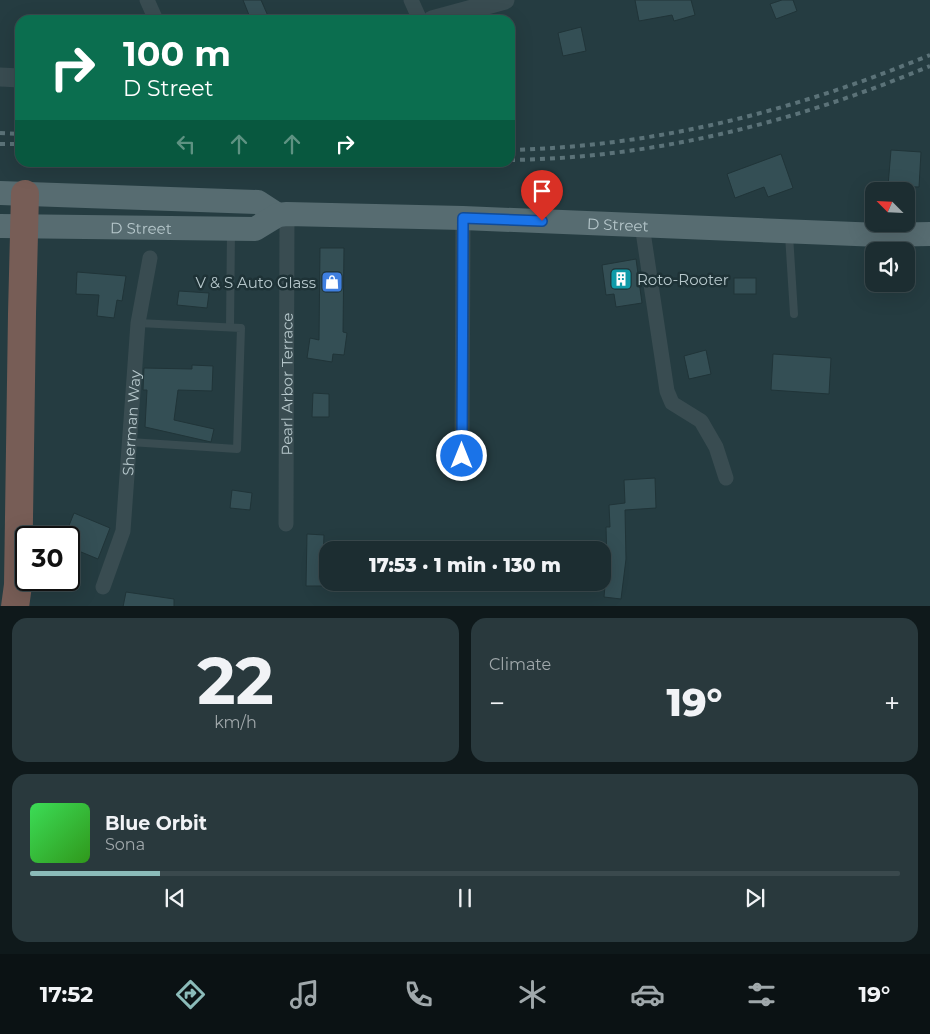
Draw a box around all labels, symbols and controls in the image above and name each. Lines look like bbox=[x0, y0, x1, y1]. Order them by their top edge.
text: 100 m bbox=[123, 32, 231, 75]
icon: right bbox=[40, 35, 105, 100]
text: D Street bbox=[123, 75, 213, 102]
icon: left bbox=[172, 130, 200, 158]
icon: ahead bbox=[225, 130, 253, 158]
icon: ahead bbox=[278, 130, 306, 158]
icon: right bbox=[331, 130, 359, 158]
pin bbox=[521, 170, 563, 221]
icon: arrive bbox=[528, 177, 556, 205]
north arrow bbox=[865, 182, 915, 232]
map controls bbox=[865, 182, 915, 292]
street label: D Street bbox=[587, 214, 649, 235]
street label: D Street bbox=[110, 218, 172, 238]
button: sound bbox=[865, 242, 915, 292]
building icon: Roto-Rooter bbox=[609, 267, 633, 291]
shop icon: V & S Auto Glass bbox=[320, 270, 344, 294]
place label: Roto-Rooter bbox=[637, 270, 729, 289]
place label: V & S Auto Glass bbox=[196, 273, 316, 292]
street label: Pearl Arbor Terrace bbox=[277, 313, 296, 455]
street label: Sherman Way bbox=[118, 368, 144, 476]
position arrow bbox=[435, 429, 487, 481]
speed limit sign: 30 bbox=[15, 526, 80, 591]
text: 17:53 · 1 min · 130 m bbox=[369, 554, 561, 577]
text: 22 bbox=[197, 641, 274, 720]
text: Climate bbox=[489, 655, 551, 674]
text: 19° bbox=[667, 679, 722, 726]
text: − bbox=[489, 686, 505, 720]
text: + bbox=[884, 686, 900, 720]
text: km/h bbox=[214, 713, 257, 732]
text: Blue Orbit bbox=[105, 812, 207, 835]
text: Sona bbox=[105, 835, 145, 854]
icon: previous bbox=[161, 884, 189, 912]
icon: pause bbox=[451, 884, 479, 912]
icon: next bbox=[741, 884, 769, 912]
icon: directions bbox=[173, 977, 208, 1012]
icon: music bbox=[287, 977, 322, 1012]
icon: phone bbox=[401, 977, 436, 1012]
icon: climate bbox=[515, 977, 550, 1012]
icon: car bbox=[630, 977, 665, 1012]
icon: filters bbox=[744, 977, 779, 1012]
text: 17:52 bbox=[40, 981, 93, 1008]
text: 19° bbox=[858, 981, 890, 1008]

